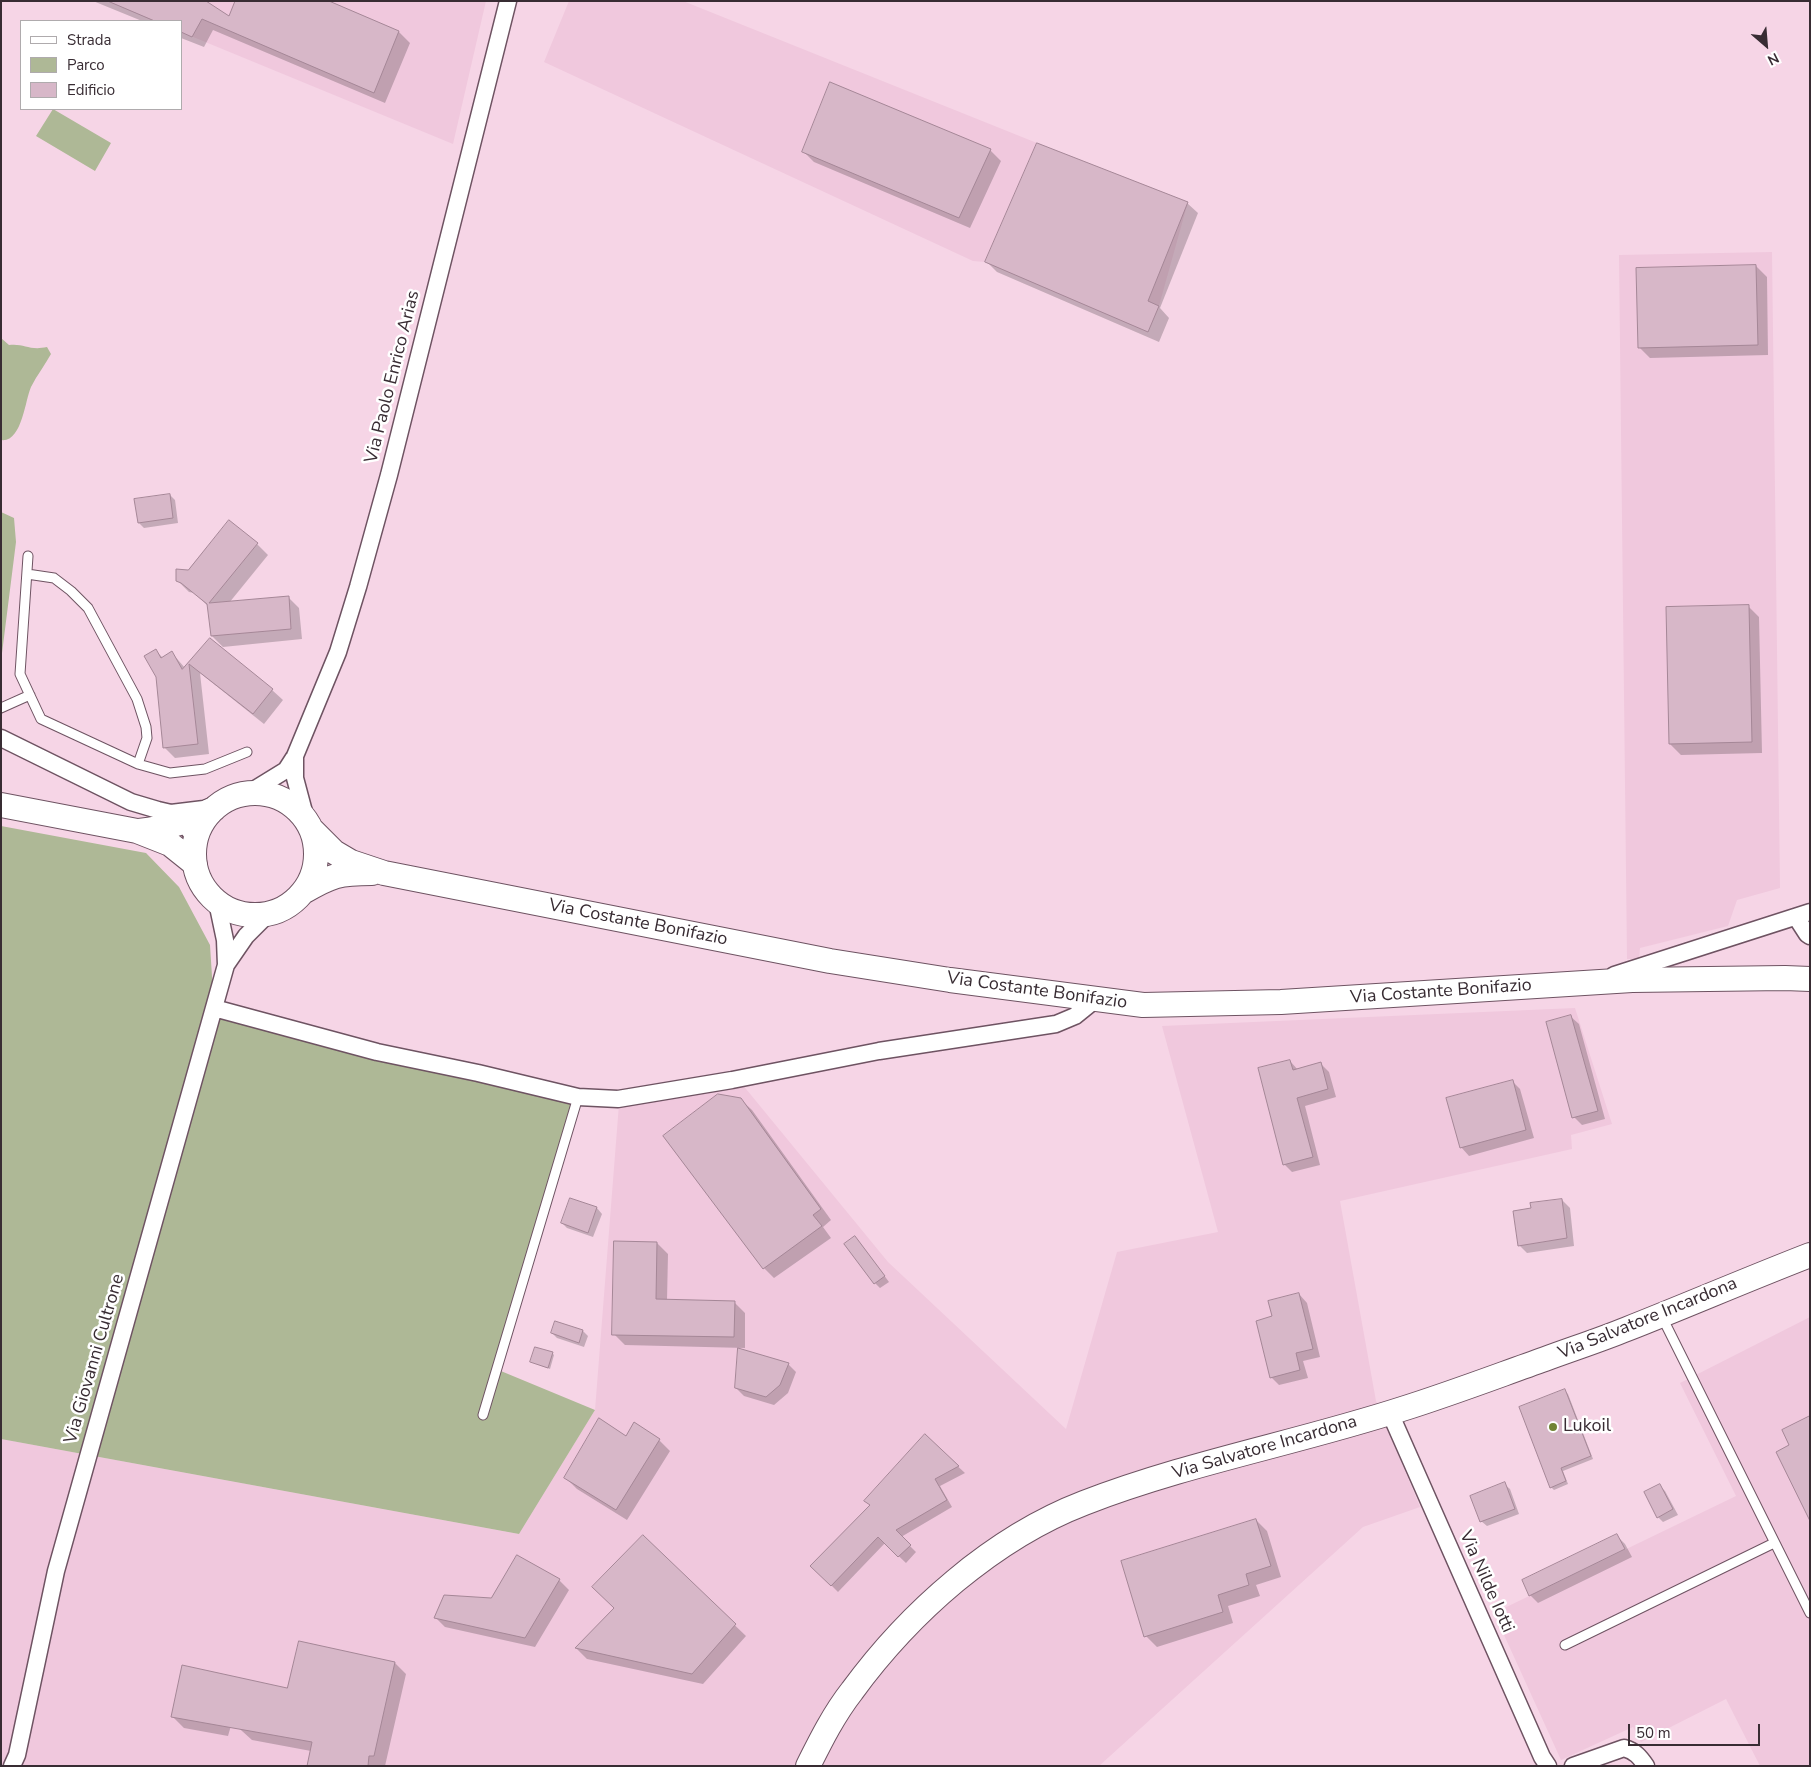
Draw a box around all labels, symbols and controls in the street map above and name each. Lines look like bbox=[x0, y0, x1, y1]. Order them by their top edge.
legend bbox=[20, 20, 182, 110]
north arrow bbox=[1741, 20, 1791, 70]
text: Strada bbox=[67, 30, 111, 50]
text: N bbox=[1764, 48, 1782, 70]
text: Parco bbox=[67, 55, 105, 75]
text: Edificio bbox=[67, 80, 115, 100]
street label: Via Paolo Enrico Arias bbox=[361, 288, 425, 466]
street label: Via Costante Bonifazio bbox=[547, 895, 729, 951]
street label: Via Costante Bonifazio bbox=[945, 968, 1129, 1014]
street label: Via Costante Bonifazio bbox=[1350, 975, 1532, 1009]
street label: Via Giovanni Cultrone bbox=[60, 1272, 130, 1446]
street label: Via Salvatore Incardona bbox=[1555, 1273, 1741, 1365]
street label: Via Salvatore Incardona bbox=[1170, 1411, 1360, 1485]
place label: Lukoil bbox=[1563, 1416, 1611, 1438]
marker: Lukoil bbox=[1547, 1421, 1559, 1433]
street label: Via Nilde Iotti bbox=[1454, 1528, 1518, 1636]
scale bar bbox=[1631, 1714, 1764, 1746]
text: 50 m bbox=[1636, 1723, 1671, 1743]

